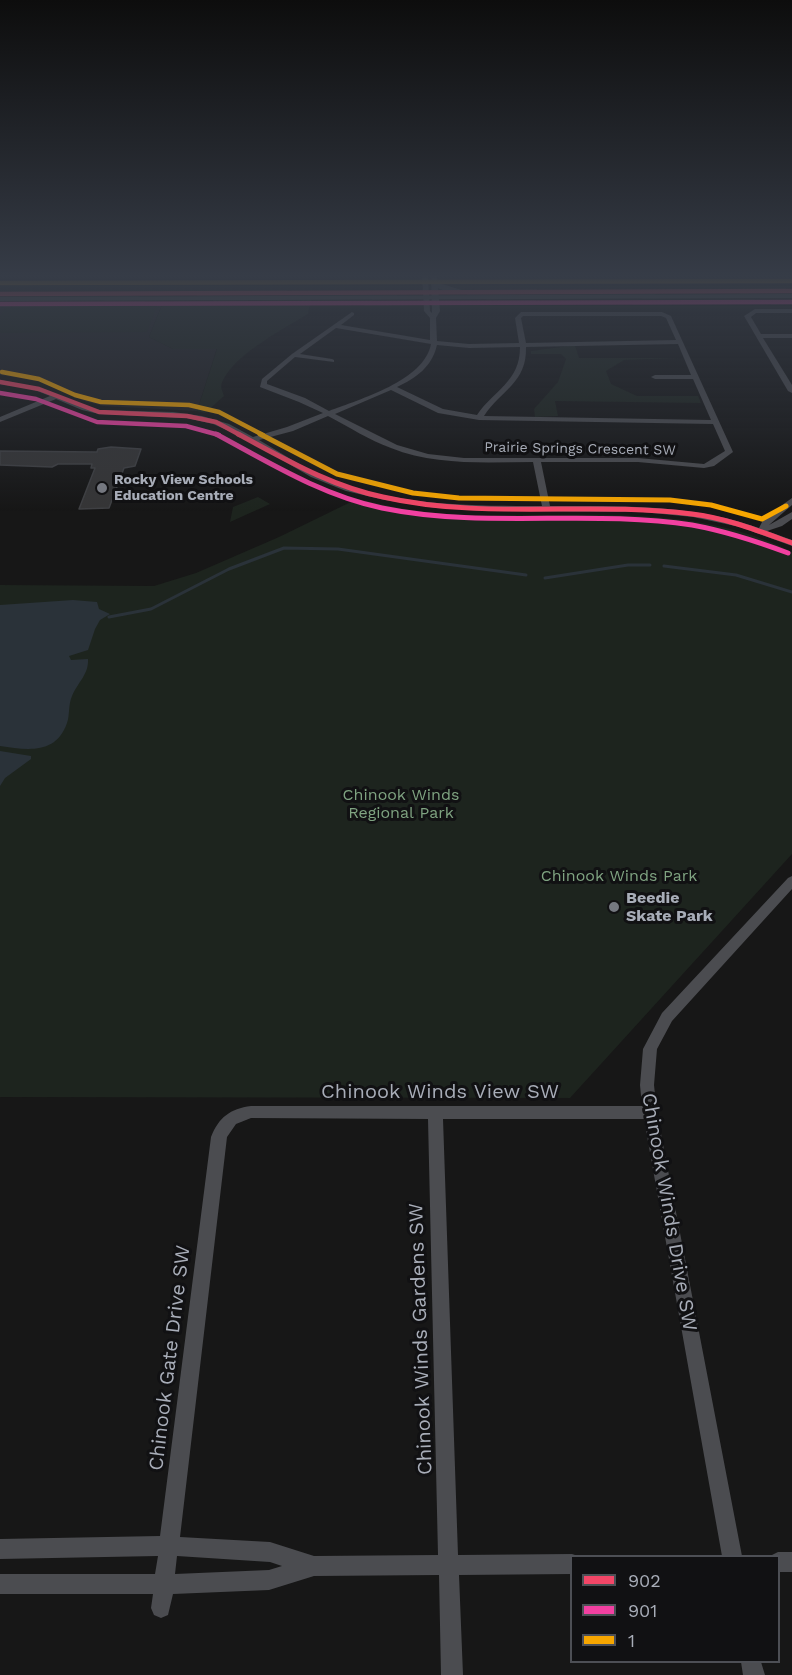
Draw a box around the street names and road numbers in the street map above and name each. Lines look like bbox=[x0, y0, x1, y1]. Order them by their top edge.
street label: Prairie Springs Crescent SW bbox=[484, 439, 676, 459]
street label: Chinook Winds View SW bbox=[321, 1080, 559, 1104]
street label: Chinook Winds Drive SW bbox=[636, 1091, 702, 1333]
street label: Chinook Winds Gardens SW bbox=[404, 1203, 438, 1475]
street label: Chinook Gate Drive SW bbox=[144, 1244, 196, 1472]

